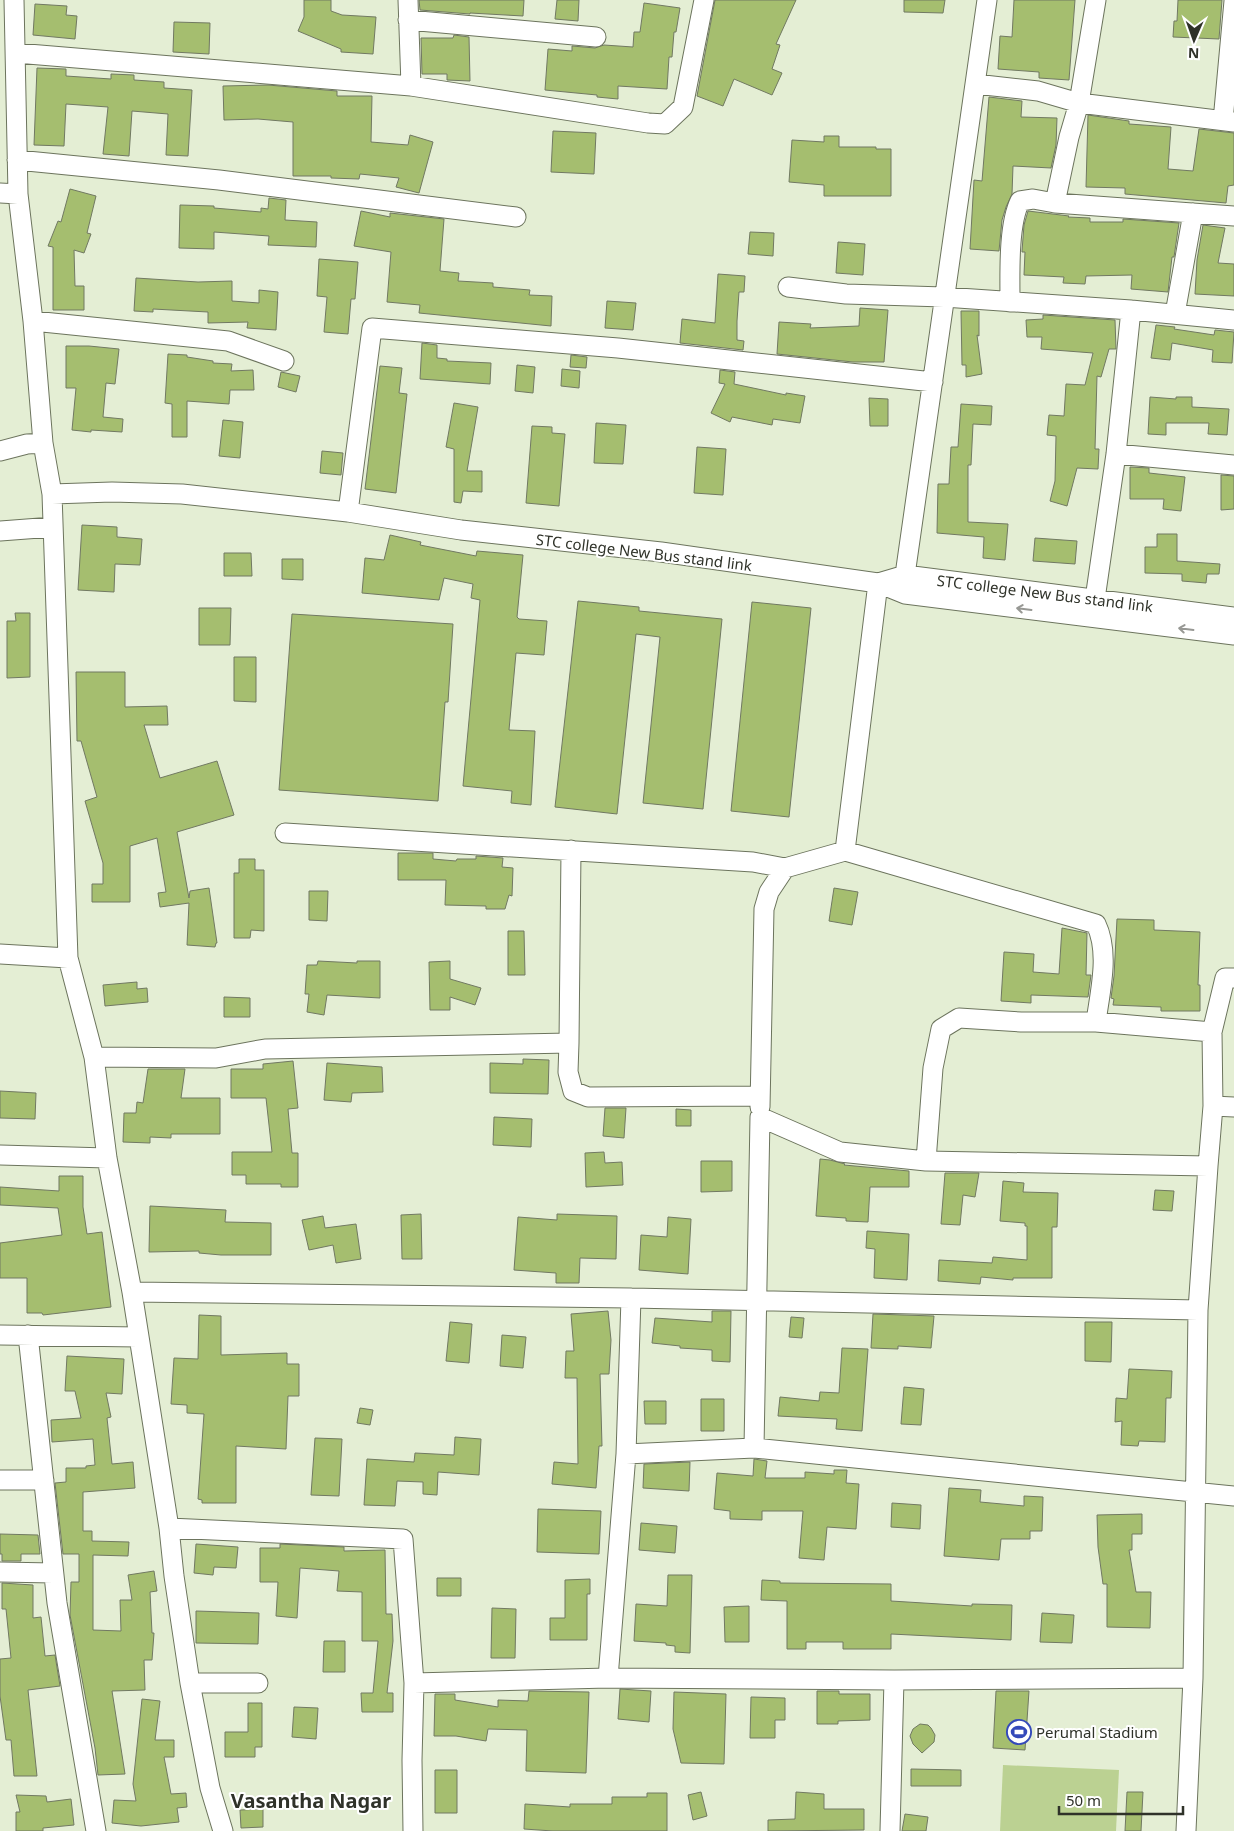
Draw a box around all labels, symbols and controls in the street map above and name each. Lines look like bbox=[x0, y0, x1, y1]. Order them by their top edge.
north arrow bbox=[1169, 15, 1219, 65]
text: N bbox=[1188, 44, 1200, 63]
street label: STC college New Bus stand link bbox=[535, 529, 753, 575]
street label: STC college New Bus stand link bbox=[936, 570, 1154, 616]
one-way arrow bbox=[1017, 604, 1033, 614]
one-way arrow bbox=[1178, 624, 1194, 634]
sports icon: Perumal Stadium bbox=[1006, 1719, 1032, 1745]
place label: Perumal Stadium bbox=[1036, 1722, 1158, 1742]
scale bar bbox=[1059, 1784, 1183, 1816]
district label: Vasantha Nagar bbox=[231, 1787, 391, 1814]
text: 50 m bbox=[1066, 1790, 1101, 1810]

